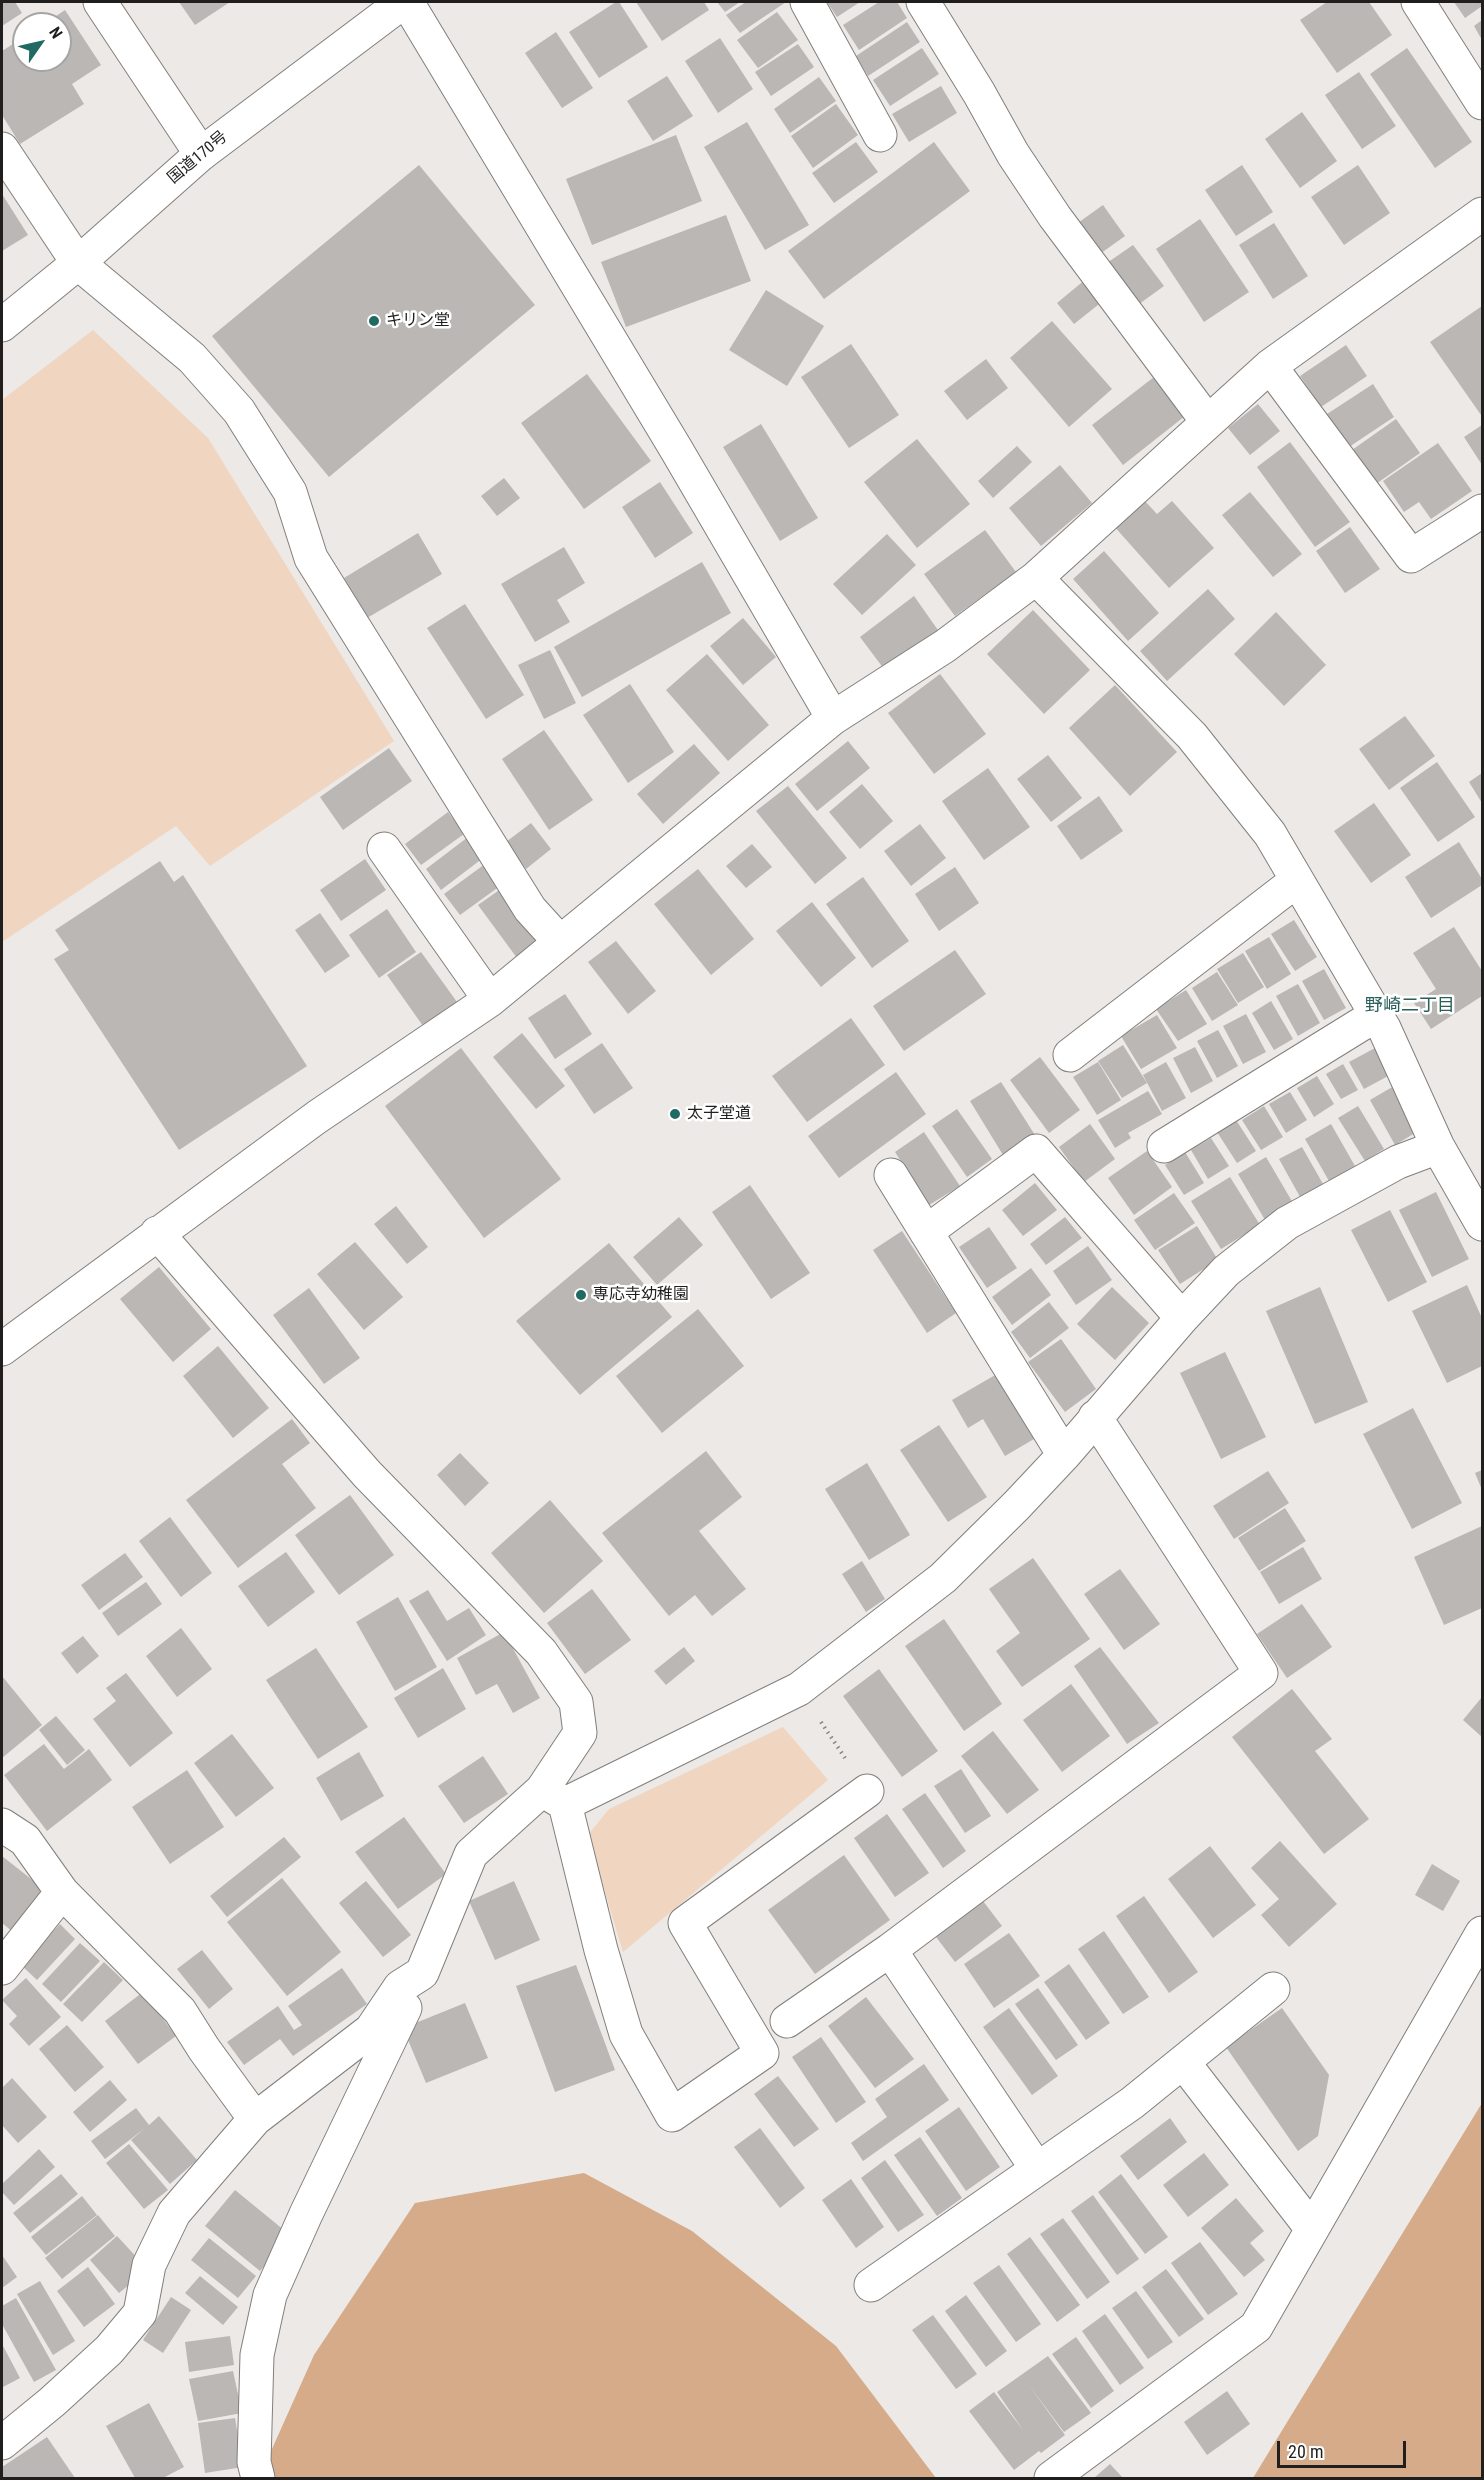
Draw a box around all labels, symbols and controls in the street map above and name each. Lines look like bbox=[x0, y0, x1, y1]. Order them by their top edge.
north arrow bbox=[12, 12, 72, 72]
text: N bbox=[45, 23, 66, 42]
street label: 国道170号 bbox=[164, 128, 232, 188]
place label: キリン堂 bbox=[386, 311, 450, 331]
marker: キリン堂 bbox=[367, 314, 381, 328]
district label: 野崎二丁目 bbox=[1365, 995, 1455, 1017]
place label: 太子堂道 bbox=[687, 1104, 751, 1124]
marker: 太子堂道 bbox=[668, 1107, 682, 1121]
place label: 専応寺幼稚園 bbox=[593, 1285, 689, 1305]
marker: 専応寺幼稚園 bbox=[574, 1288, 588, 1302]
scale bar bbox=[1280, 2429, 1409, 2467]
text: 20 m bbox=[1288, 2441, 1323, 2462]

